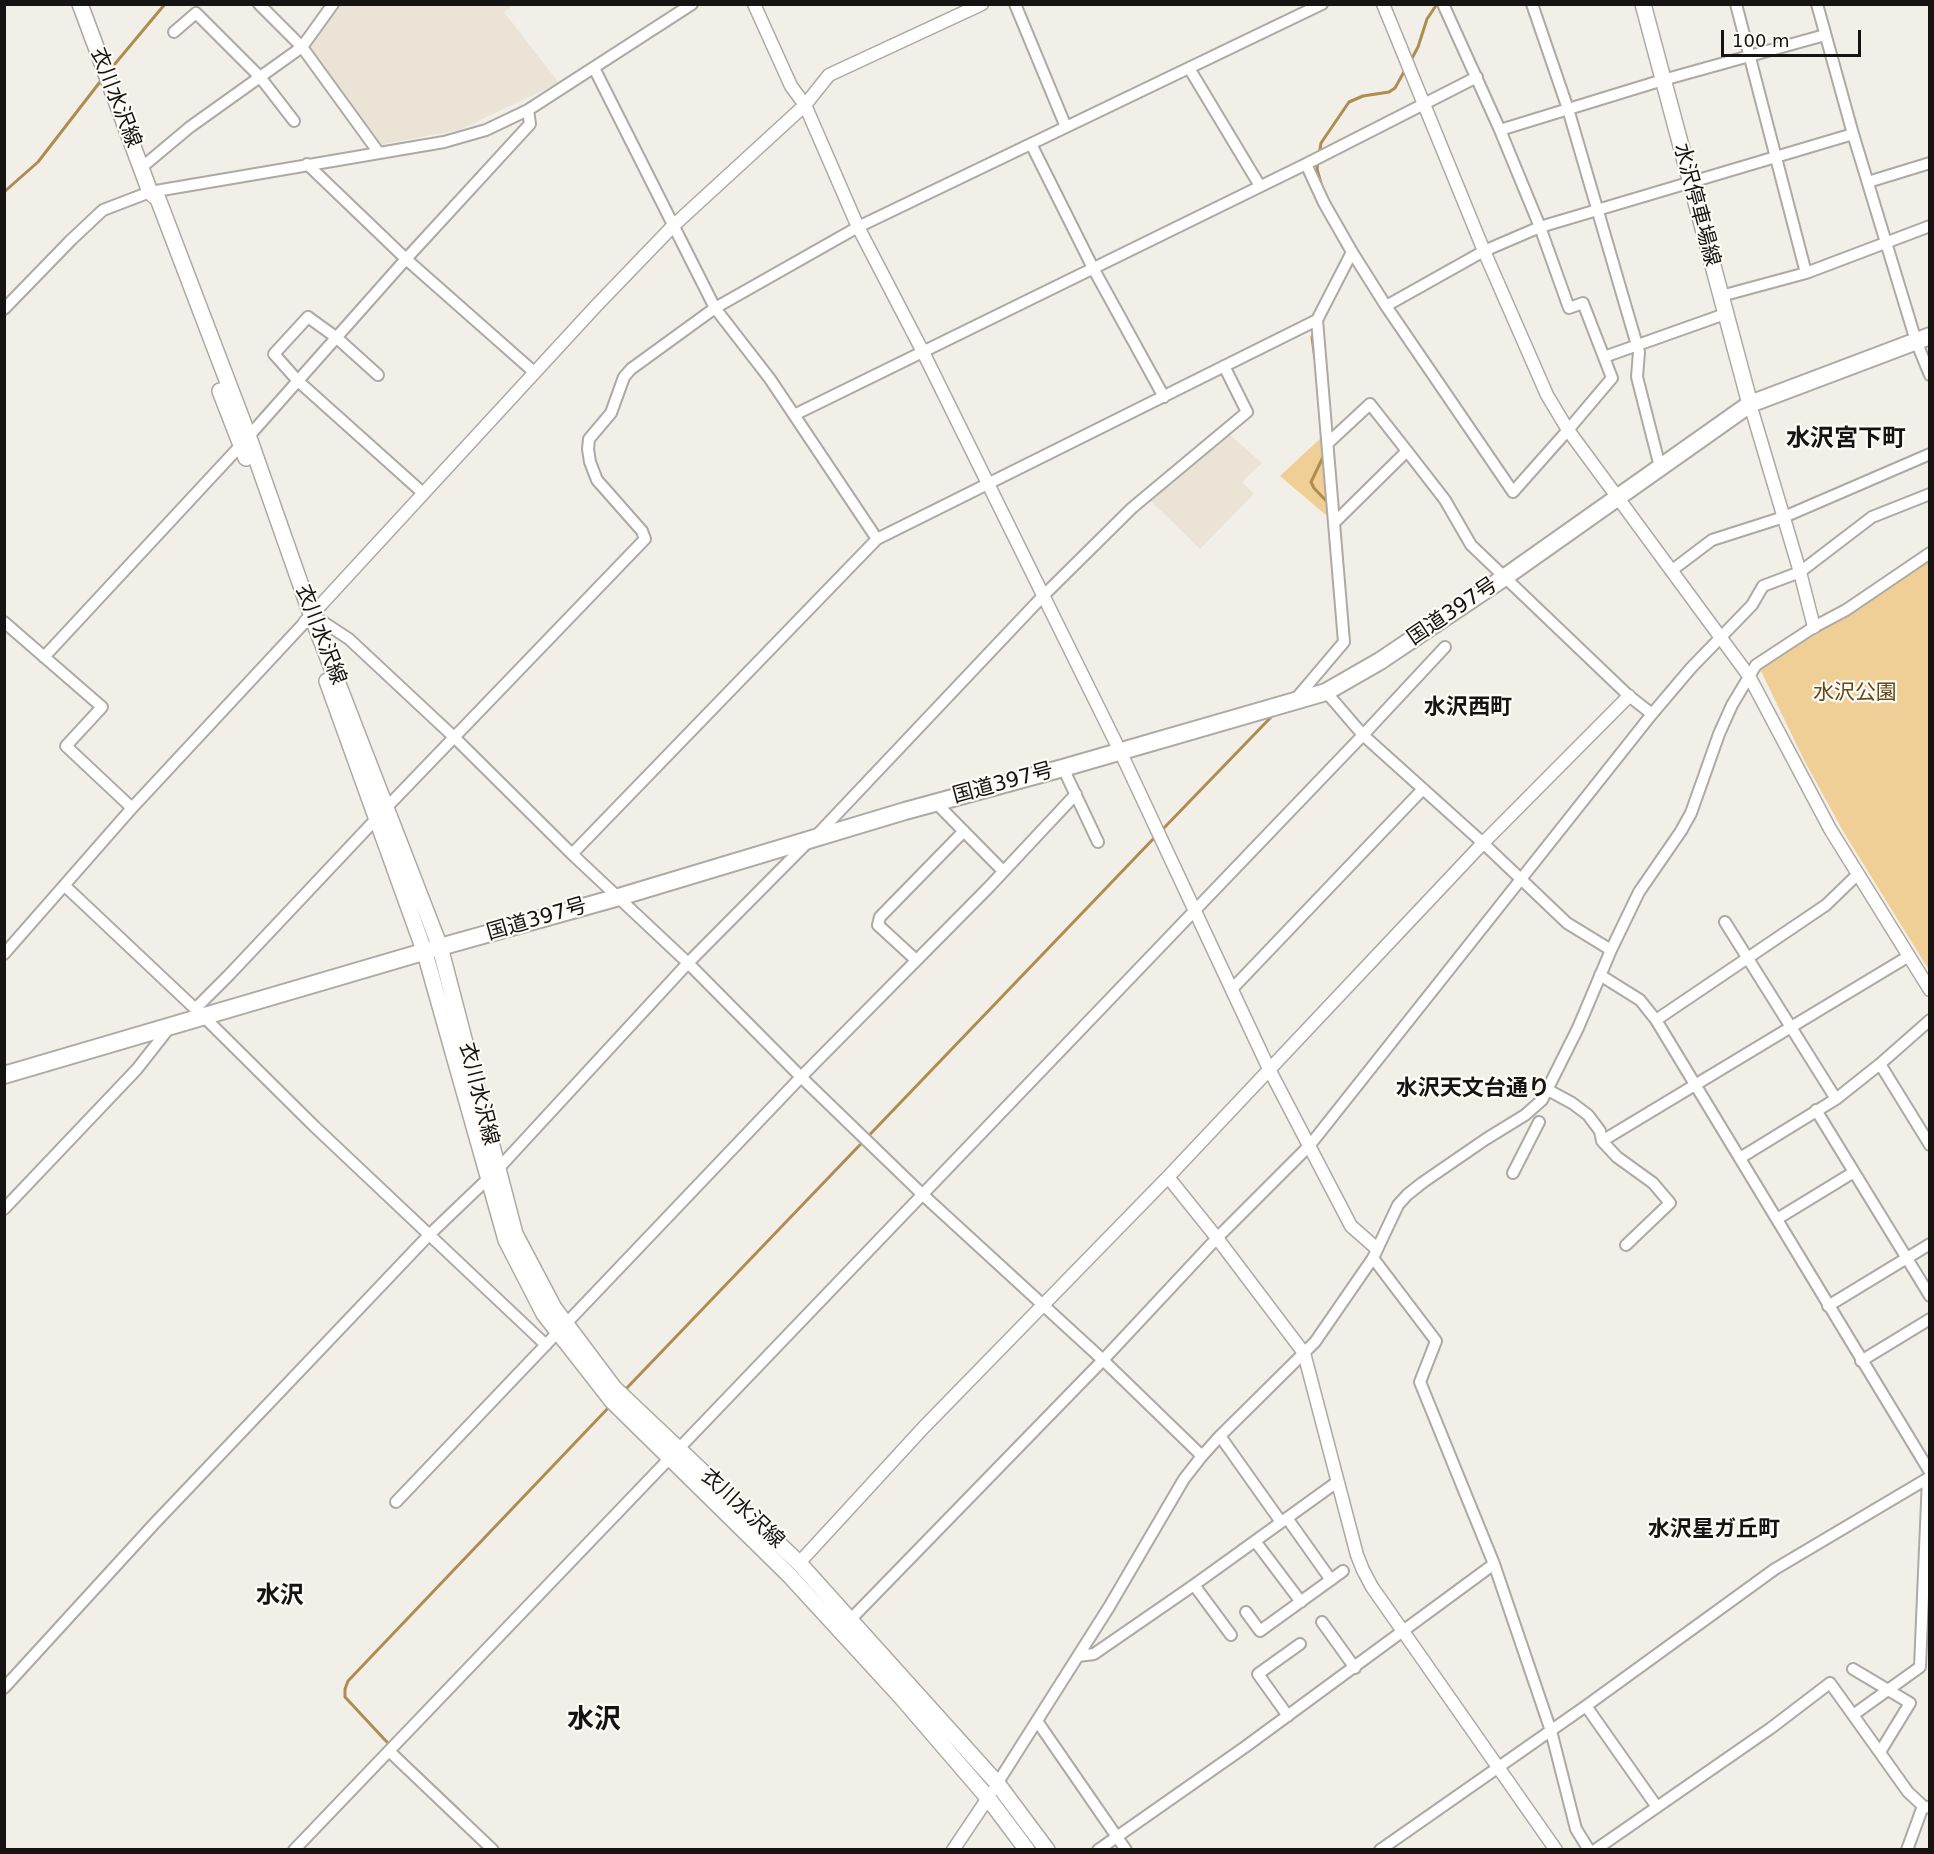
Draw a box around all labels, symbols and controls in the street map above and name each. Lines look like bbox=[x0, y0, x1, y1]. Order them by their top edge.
scale bar bbox=[1724, 18, 1864, 56]
text: 100 m bbox=[1732, 30, 1790, 51]
street label: 衣川水沢線 bbox=[84, 44, 146, 152]
street label: 水沢停車場線 bbox=[1668, 141, 1724, 269]
district label: 水沢宮下町 bbox=[1786, 426, 1906, 454]
street label: 国道397号 bbox=[1403, 573, 1503, 651]
street label: 衣川水沢線 bbox=[289, 581, 351, 689]
park label: 水沢公園 bbox=[1813, 681, 1897, 707]
district label: 水沢西町 bbox=[1424, 695, 1512, 721]
street label: 国道397号 bbox=[950, 758, 1056, 810]
street label: 国道397号 bbox=[484, 894, 590, 946]
street label: 衣川水沢線 bbox=[453, 1040, 503, 1148]
district label: 水沢天文台通り bbox=[1396, 1076, 1550, 1102]
street label: 衣川水沢線 bbox=[695, 1464, 789, 1554]
district label: 水沢星ガ丘町 bbox=[1648, 1517, 1780, 1543]
district label: 水沢 bbox=[256, 1583, 304, 1611]
district label: 水沢 bbox=[567, 1705, 621, 1737]

